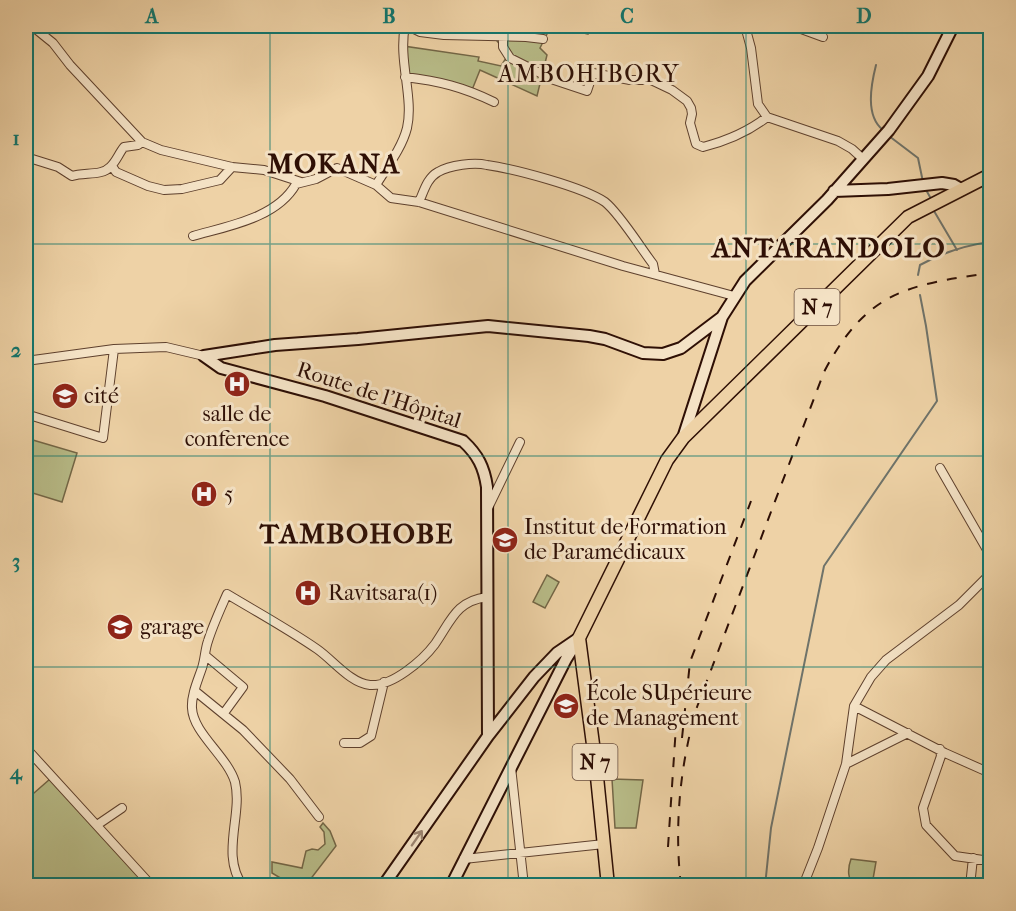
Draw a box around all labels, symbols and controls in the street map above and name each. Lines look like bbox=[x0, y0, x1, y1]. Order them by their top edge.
text: A bbox=[144, 5, 160, 28]
text: B bbox=[382, 5, 396, 28]
text: C bbox=[620, 5, 634, 28]
text: D bbox=[856, 5, 872, 28]
district label: AMBOHIBORY bbox=[497, 60, 680, 88]
text: 1 bbox=[12, 127, 20, 150]
district label: MOKANA bbox=[267, 147, 401, 180]
district label: ANTARANDOLO bbox=[710, 231, 946, 264]
road number: N 7 bbox=[794, 289, 840, 325]
text: 2 bbox=[11, 339, 21, 362]
street label: Route de l'Hôpital bbox=[293, 356, 465, 434]
hospital icon: salle de conference bbox=[222, 369, 252, 399]
school or university icon: cité bbox=[50, 381, 80, 411]
place label: cité bbox=[84, 383, 119, 409]
place label: salle de conference bbox=[185, 401, 289, 452]
hospital icon: 5 bbox=[189, 479, 219, 509]
place label: 5 bbox=[224, 481, 234, 507]
place label: Institut de Formation de Paramédicaux bbox=[524, 514, 727, 565]
district label: TAMBOHOBE bbox=[259, 517, 454, 550]
school or university icon: Institut de Formation de Paramédicaux bbox=[490, 525, 520, 555]
text: 3 bbox=[12, 550, 20, 573]
hospital icon: Ravitsara(1) bbox=[293, 578, 323, 608]
place label: Ravitsara(1) bbox=[328, 580, 437, 606]
school or university icon: garage bbox=[105, 612, 135, 642]
place label: garage bbox=[140, 614, 204, 640]
place label: École SUpérieure de Management bbox=[586, 679, 752, 731]
school or university icon: École SUpérieure de Management bbox=[551, 691, 581, 721]
road number: N 7 bbox=[572, 744, 618, 780]
text: 4 bbox=[9, 761, 23, 785]
one-way arrow bbox=[411, 830, 423, 846]

